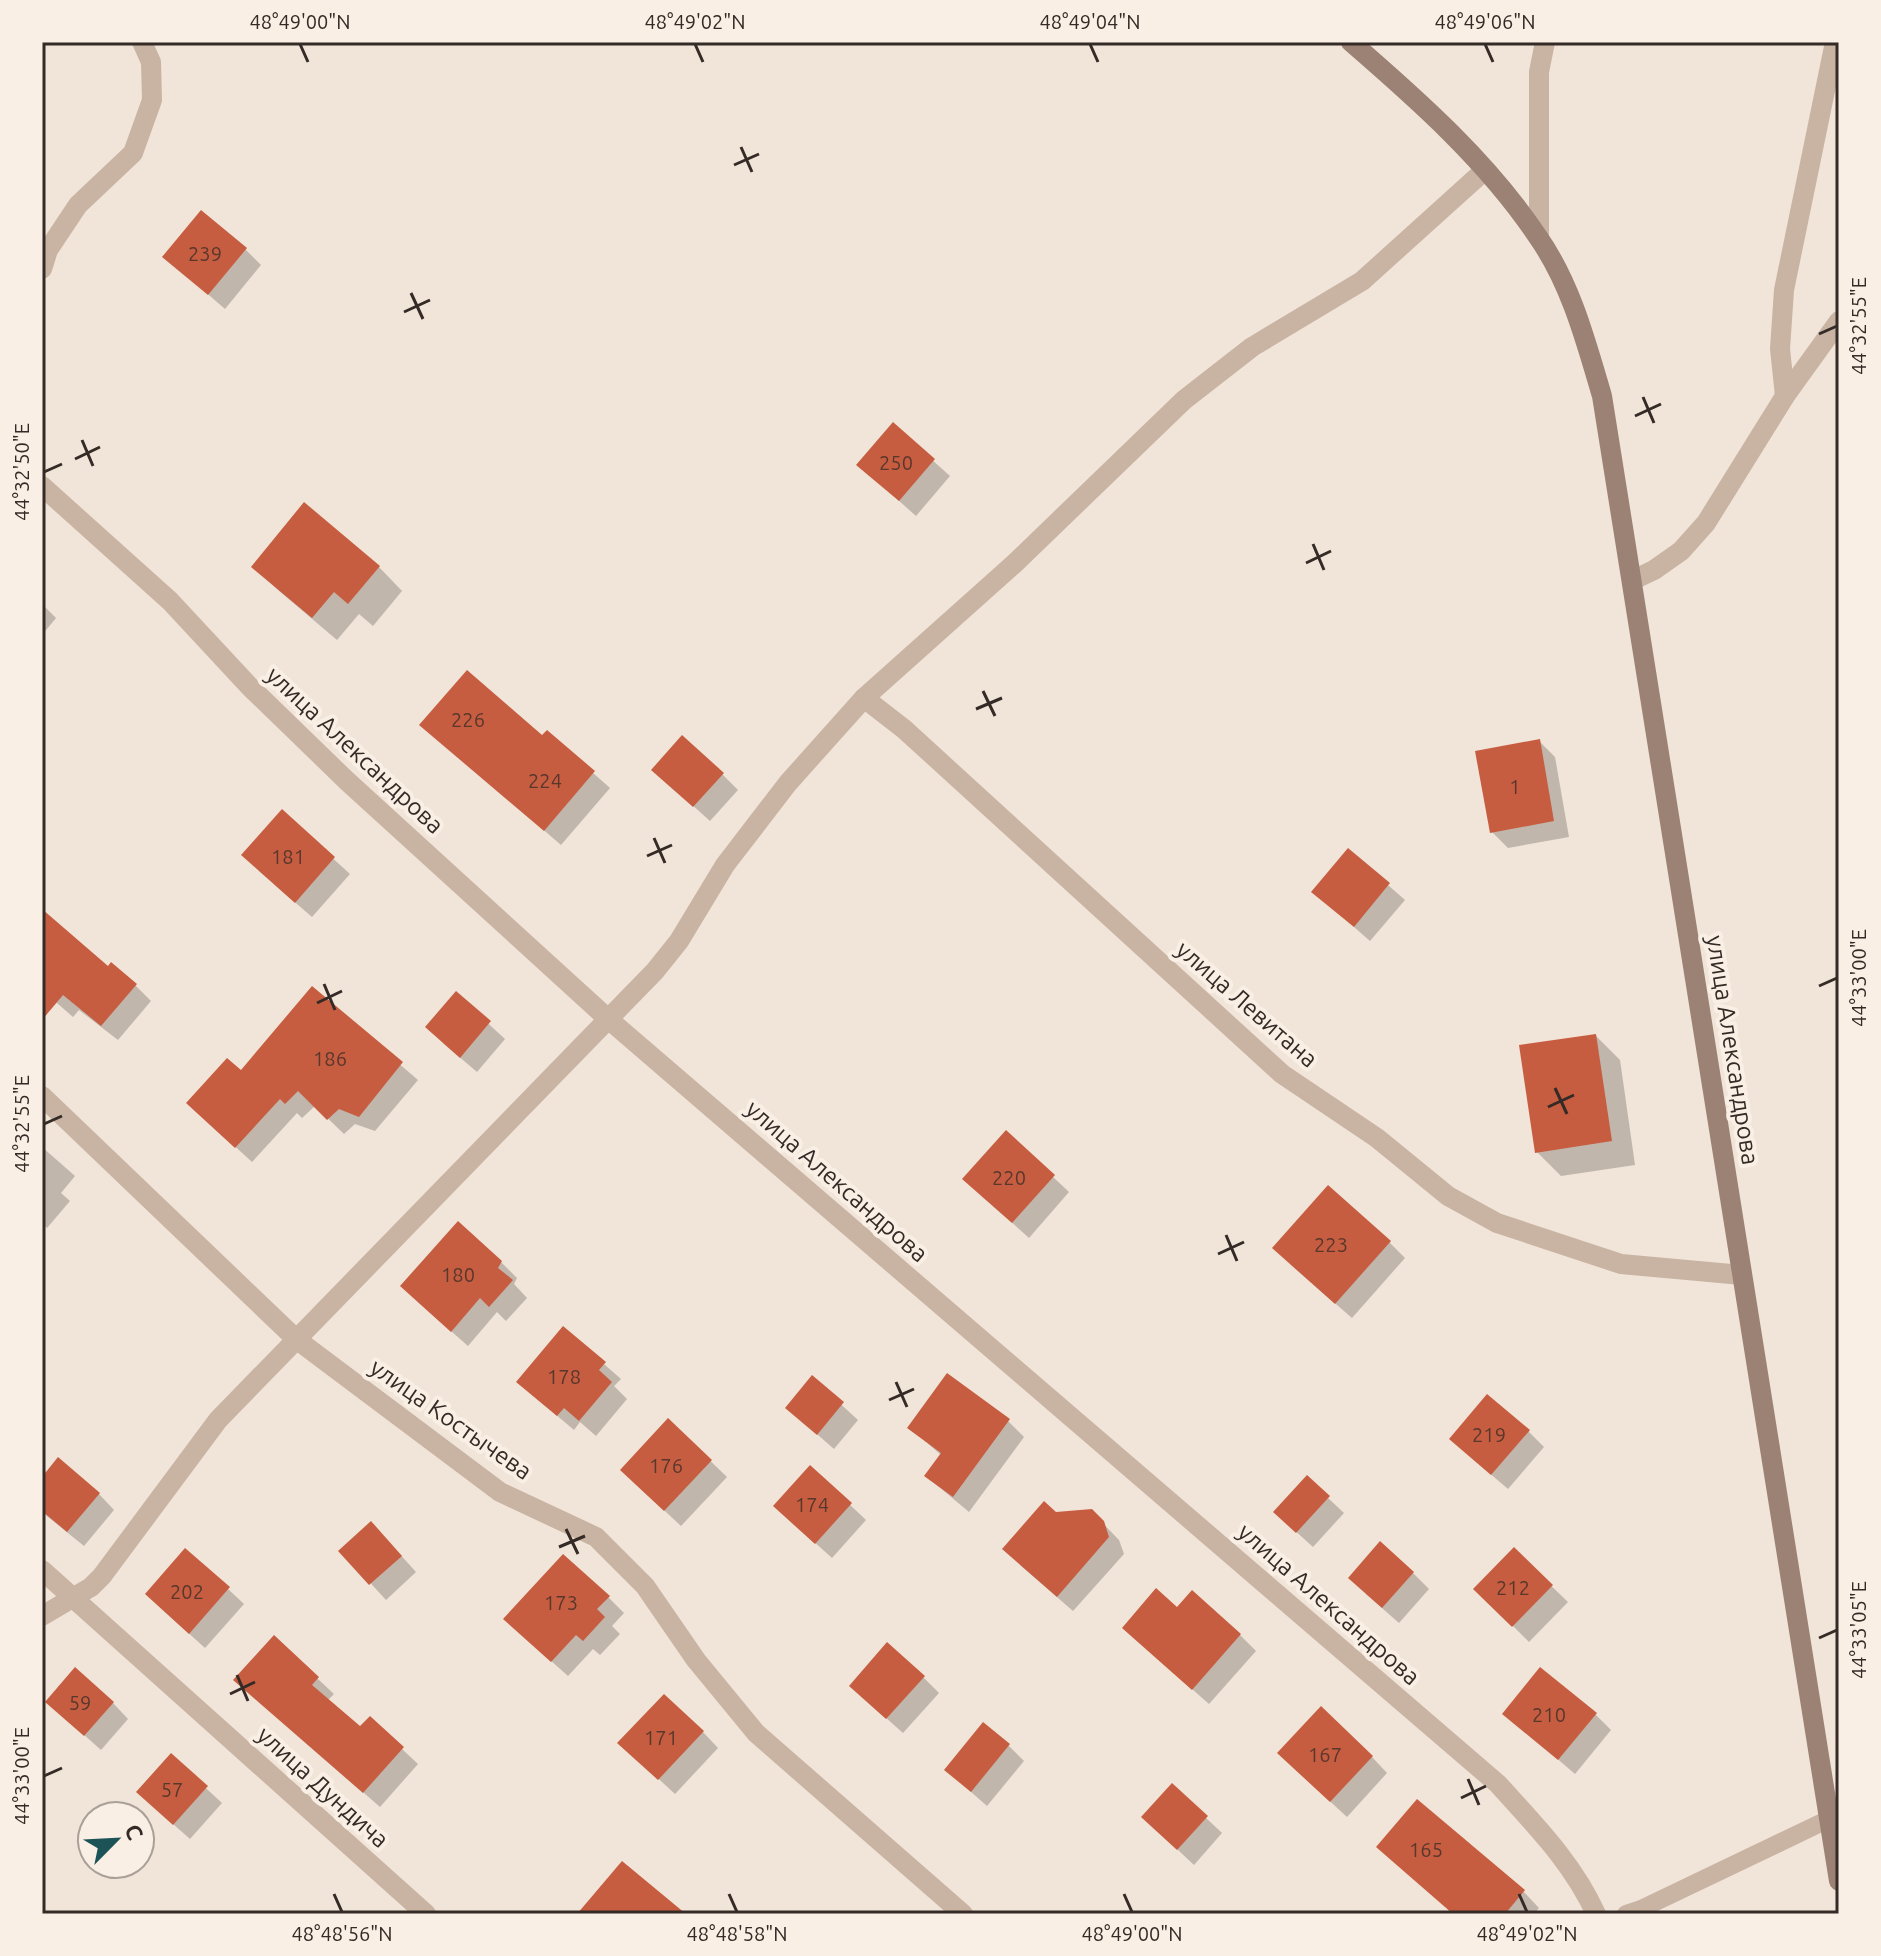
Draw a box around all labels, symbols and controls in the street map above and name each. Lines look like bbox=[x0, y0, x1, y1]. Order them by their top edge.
text: 48°49'00"N bbox=[249, 10, 351, 33]
text: 48°49'02"N bbox=[644, 10, 746, 33]
text: 48°49'04"N bbox=[1039, 10, 1141, 33]
text: 48°49'06"N bbox=[1434, 10, 1536, 33]
house number: 239 bbox=[188, 242, 222, 265]
text: 44°32'55"E bbox=[1847, 277, 1870, 375]
text: 44°32'50"E bbox=[10, 423, 33, 521]
house number: 250 bbox=[879, 451, 913, 474]
street label: улица Александрова bbox=[261, 661, 449, 839]
house number: 226 bbox=[451, 708, 485, 731]
house number: 224 bbox=[528, 769, 562, 792]
house number: 1 bbox=[1509, 775, 1521, 798]
house number: 181 bbox=[271, 845, 305, 868]
text: 44°33'00"E bbox=[1847, 929, 1870, 1027]
street label: улица Александрова bbox=[1702, 933, 1764, 1167]
street label: улица Левитана bbox=[1171, 935, 1323, 1073]
house number: 186 bbox=[313, 1047, 347, 1070]
text: 44°32'55"E bbox=[10, 1075, 33, 1173]
street label: улица Александрова bbox=[741, 1095, 933, 1267]
house number: 220 bbox=[992, 1166, 1026, 1189]
house number: 223 bbox=[1314, 1233, 1348, 1256]
house number: 180 bbox=[441, 1263, 475, 1286]
street label: улица Костычева bbox=[365, 1353, 537, 1485]
house number: 178 bbox=[547, 1365, 581, 1388]
house number: 219 bbox=[1472, 1423, 1506, 1446]
house number: 176 bbox=[649, 1454, 683, 1477]
house number: 174 bbox=[795, 1493, 829, 1516]
street label: улица Александрова bbox=[1233, 1518, 1425, 1690]
house number: 212 bbox=[1496, 1576, 1530, 1599]
house number: 202 bbox=[170, 1580, 204, 1603]
text: 44°33'05"E bbox=[1847, 1581, 1870, 1679]
house number: 173 bbox=[544, 1591, 578, 1614]
house number: 59 bbox=[69, 1691, 91, 1714]
house number: 210 bbox=[1532, 1703, 1566, 1726]
street label: улица Дундича bbox=[252, 1721, 394, 1853]
house number: 171 bbox=[644, 1726, 678, 1749]
text: 44°33'00"E bbox=[10, 1727, 33, 1825]
house number: 167 bbox=[1308, 1743, 1342, 1766]
house number: 57 bbox=[161, 1778, 183, 1801]
north arrow bbox=[76, 1800, 156, 1880]
text: С bbox=[120, 1820, 149, 1843]
house number: 165 bbox=[1409, 1838, 1443, 1861]
text: 48°48'56"N bbox=[291, 1922, 393, 1945]
text: 48°48'58"N bbox=[686, 1922, 788, 1945]
text: 48°49'00"N bbox=[1081, 1922, 1183, 1945]
text: 48°49'02"N bbox=[1476, 1922, 1578, 1945]

